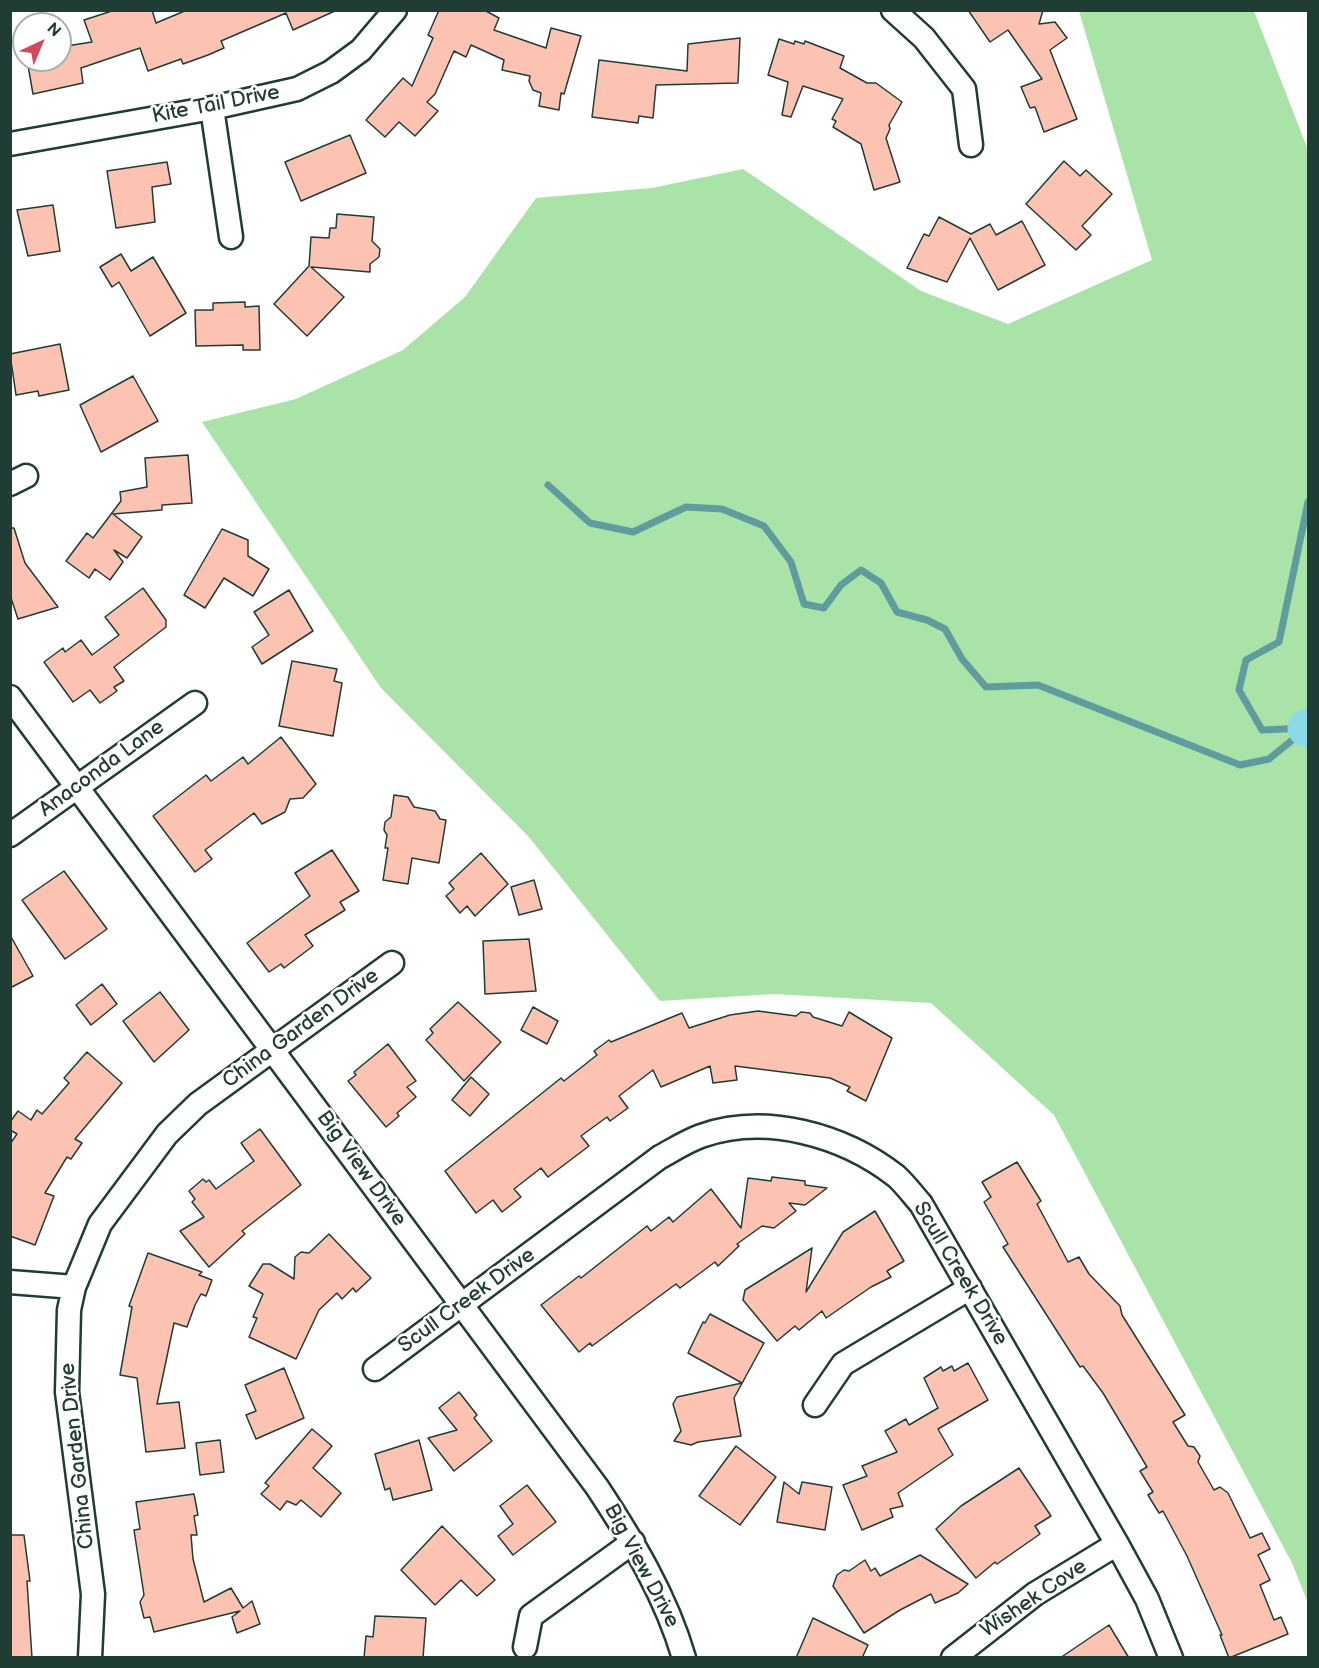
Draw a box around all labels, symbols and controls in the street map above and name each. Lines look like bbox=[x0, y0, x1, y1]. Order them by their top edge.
north arrow bbox=[12, 12, 72, 72]
text: N bbox=[43, 19, 64, 41]
street label: Kite Tail Drive bbox=[150, 80, 282, 130]
street label: Anaconda Lane bbox=[34, 715, 170, 823]
street label: China Garden Drive bbox=[218, 964, 384, 1094]
street label: Big View Drive bbox=[311, 1106, 411, 1232]
street label: Scull Creek Drive bbox=[907, 1198, 1013, 1350]
street label: Scull Creek Drive bbox=[394, 1243, 540, 1359]
street label: China Garden Drive bbox=[56, 1362, 100, 1550]
street label: Big View Drive bbox=[598, 1500, 684, 1632]
street label: Wishek Cove bbox=[976, 1554, 1092, 1644]

